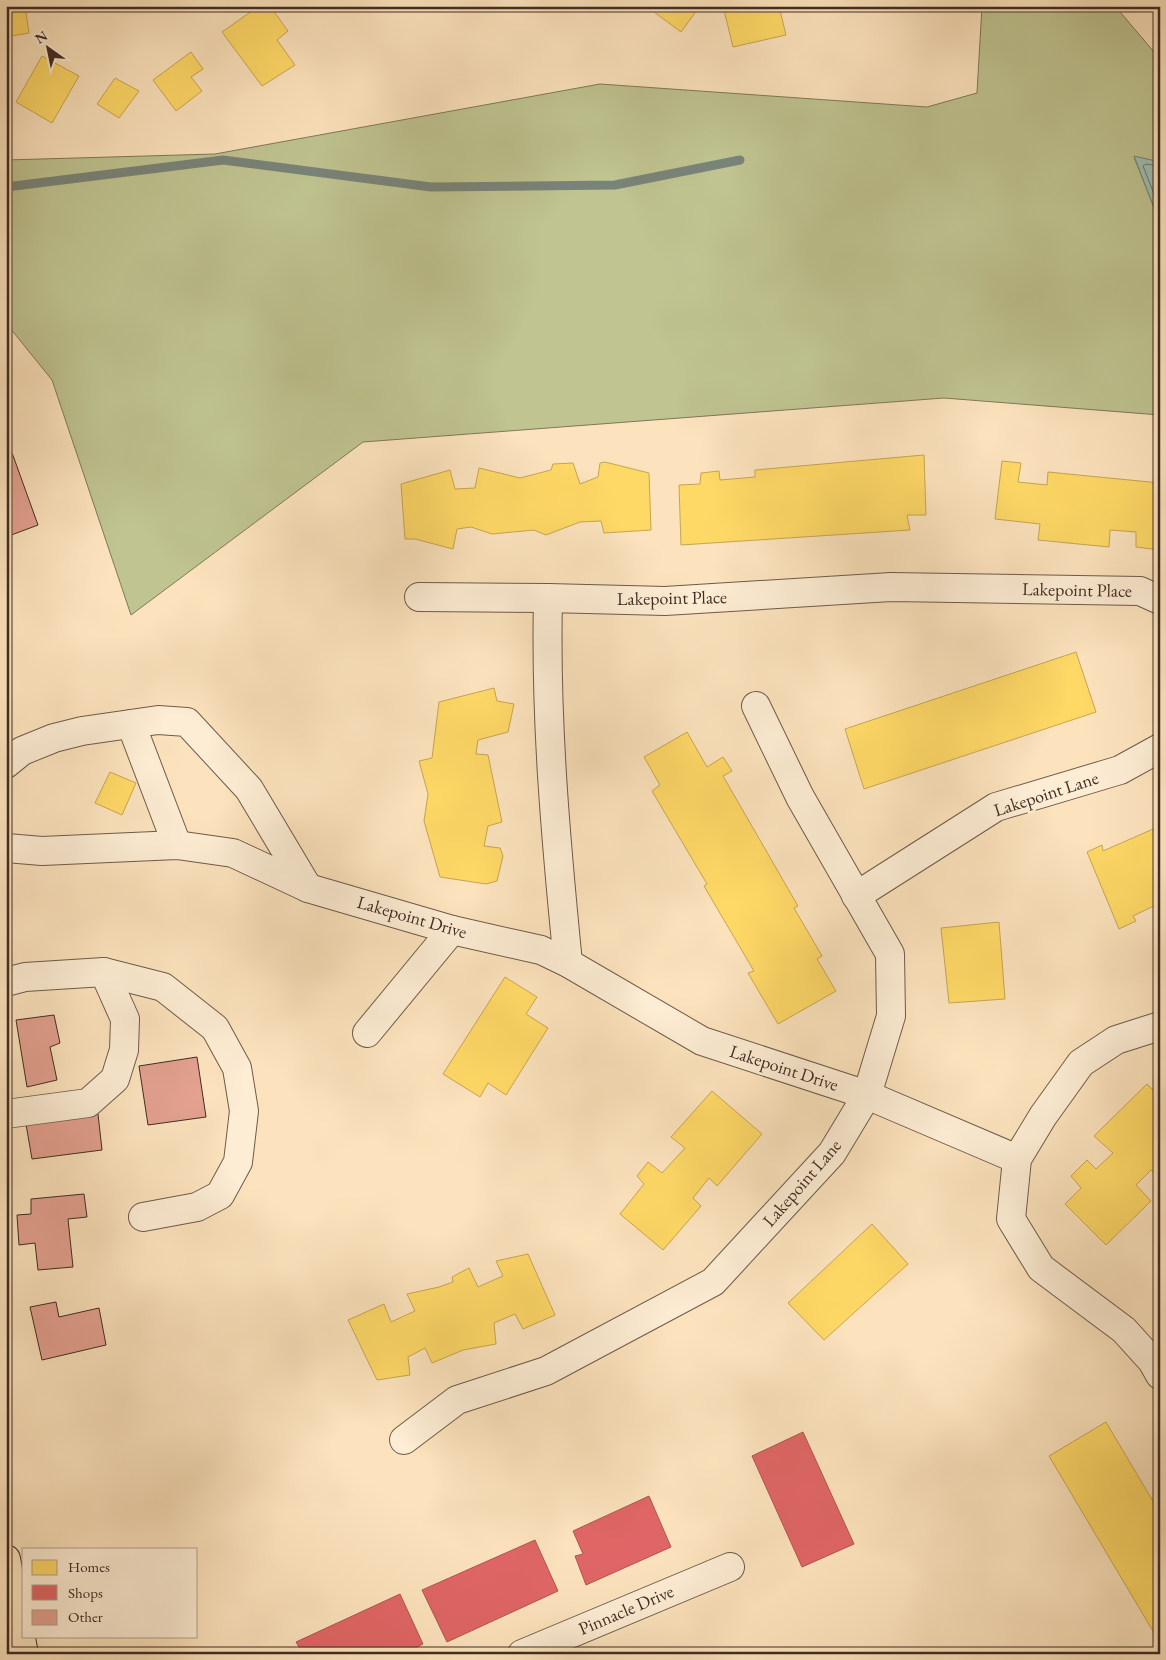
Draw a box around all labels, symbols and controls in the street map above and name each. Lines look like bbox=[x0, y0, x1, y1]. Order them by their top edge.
north arrow bbox=[22, 22, 72, 72]
text: N bbox=[31, 26, 51, 48]
street label: Lakepoint Place bbox=[1022, 577, 1132, 602]
street label: Lakepoint Place bbox=[617, 585, 727, 610]
street label: Lakepoint Lane bbox=[991, 766, 1101, 821]
street label: Lakepoint Drive bbox=[355, 890, 470, 943]
street label: Lakepoint Drive bbox=[727, 1039, 841, 1096]
street label: Lakepoint Lane bbox=[757, 1134, 846, 1231]
legend bbox=[22, 1548, 198, 1638]
text: Homes bbox=[68, 1557, 110, 1576]
street label: Pinnacle Drive bbox=[575, 1579, 677, 1640]
text: Shops bbox=[68, 1583, 103, 1602]
text: Other bbox=[68, 1607, 103, 1626]

